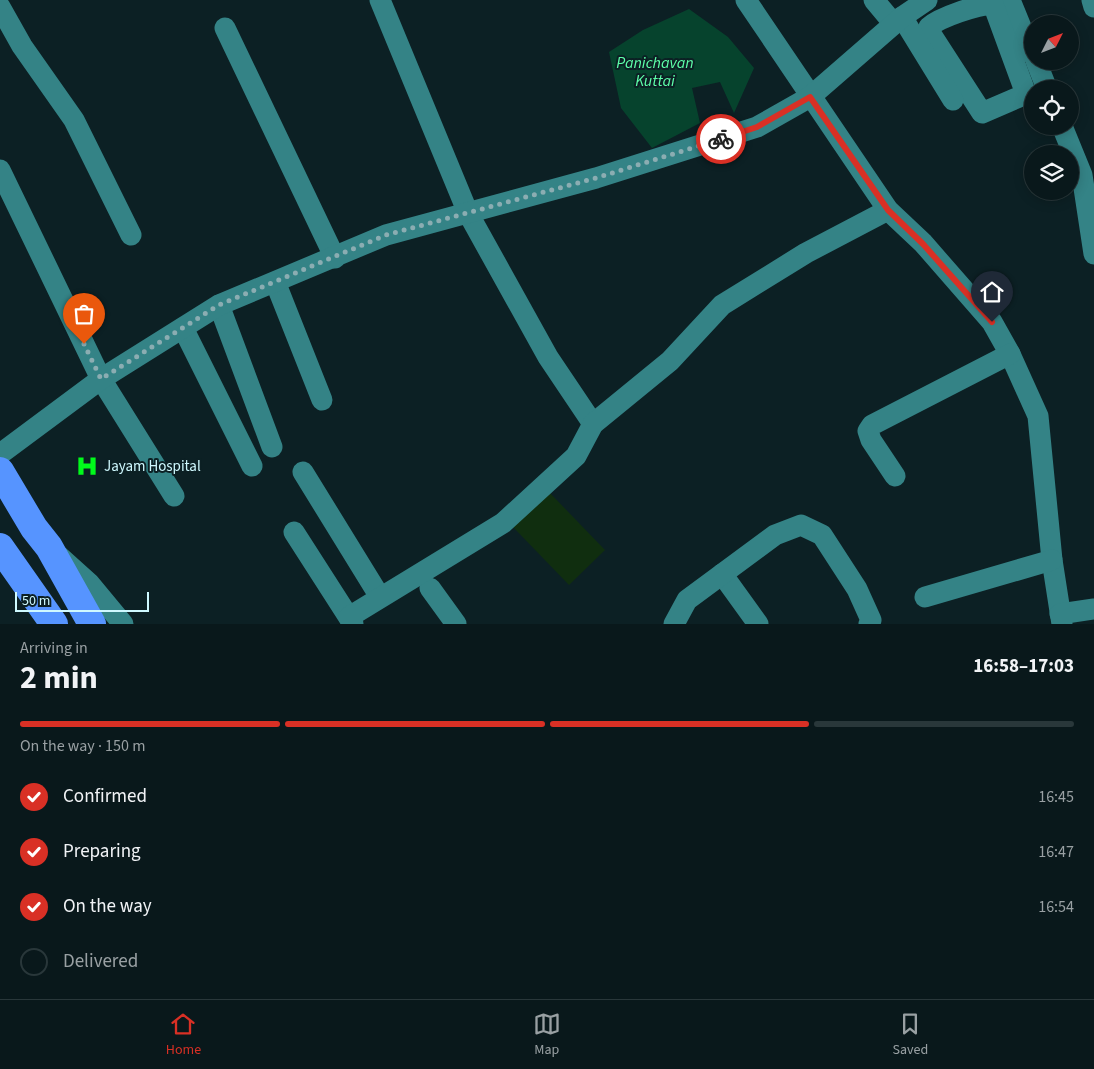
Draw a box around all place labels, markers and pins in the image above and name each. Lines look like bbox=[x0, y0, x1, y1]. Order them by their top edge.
pin bbox=[971, 271, 1013, 322]
pin bbox=[63, 293, 105, 344]
hospital icon: Jayam Hospital bbox=[74, 453, 100, 479]
place label: Jayam Hospital bbox=[104, 456, 201, 477]

